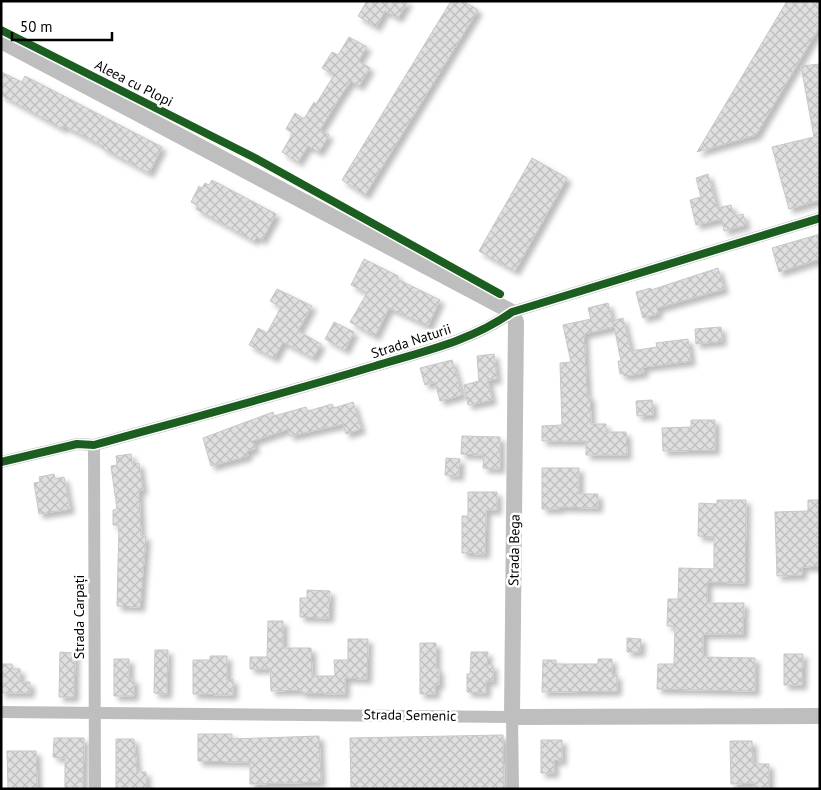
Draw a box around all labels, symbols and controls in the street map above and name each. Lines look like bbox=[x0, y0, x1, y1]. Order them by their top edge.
scale bar bbox=[12, 10, 112, 42]
text: 50 m bbox=[20, 17, 53, 36]
street label: Aleea cu Plopi bbox=[92, 56, 176, 110]
street label: Strada Naturii bbox=[369, 320, 453, 362]
street label: Strada Bega bbox=[504, 514, 524, 586]
street label: Strada Carpați bbox=[70, 575, 88, 659]
street label: Strada Semenic bbox=[363, 705, 457, 725]

